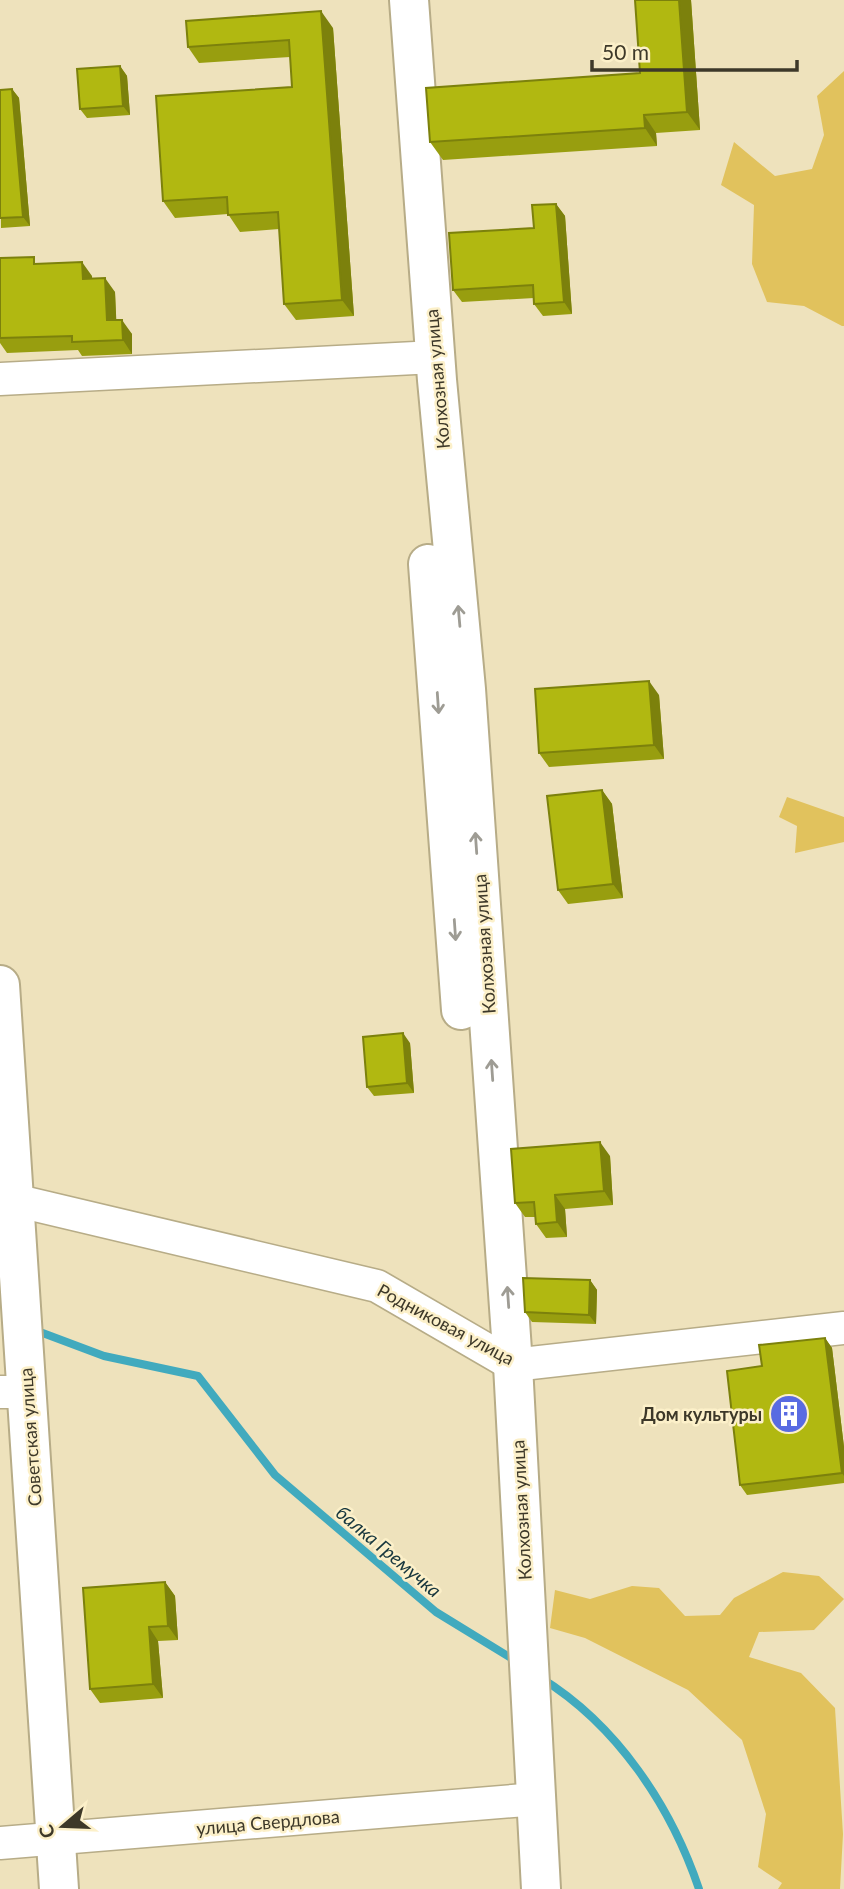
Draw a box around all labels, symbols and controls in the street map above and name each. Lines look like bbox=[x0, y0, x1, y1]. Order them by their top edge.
scale bar bbox=[592, 28, 797, 72]
text: 50 m bbox=[602, 39, 649, 64]
street label: Колхозная улица bbox=[420, 308, 454, 450]
one-way arrow bbox=[452, 606, 465, 628]
one-way arrow bbox=[432, 691, 445, 714]
one-way arrow bbox=[470, 832, 483, 855]
street label: Колхозная улица bbox=[468, 873, 500, 1015]
one-way arrow bbox=[449, 918, 462, 941]
one-way arrow bbox=[486, 1059, 499, 1082]
street label: Родниковая улица bbox=[374, 1279, 518, 1369]
one-way arrow bbox=[502, 1286, 515, 1309]
street label: Советская улица bbox=[14, 1367, 46, 1507]
building icon: Дом культуры bbox=[768, 1393, 810, 1435]
place label: Дом культуры bbox=[641, 1403, 762, 1425]
street label: Колхозная улица bbox=[506, 1439, 536, 1581]
water label: балка Гремучка bbox=[332, 1500, 446, 1602]
north arrow bbox=[28, 1791, 98, 1861]
street label: улица Свердлова bbox=[195, 1805, 341, 1839]
text: С bbox=[33, 1822, 59, 1841]

